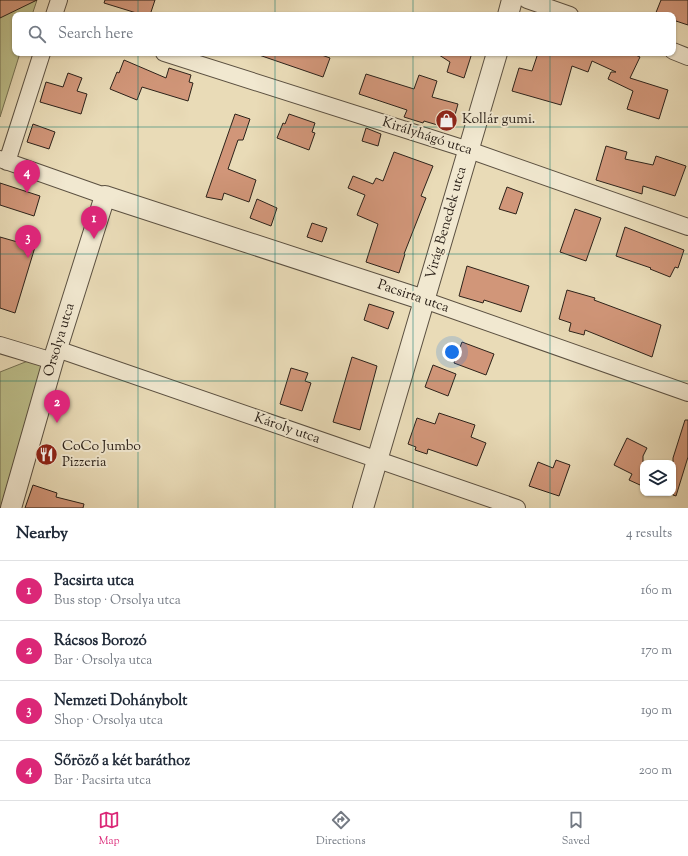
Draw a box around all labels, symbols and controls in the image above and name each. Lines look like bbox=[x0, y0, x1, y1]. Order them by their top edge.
search box bbox=[12, 12, 676, 56]
icon: search bbox=[26, 23, 48, 45]
text: Search here bbox=[58, 24, 133, 45]
shop icon: Kollár gumi. bbox=[433, 107, 459, 133]
place label: Kollár gumi. bbox=[462, 110, 535, 130]
street label: Királyhágó utca bbox=[379, 113, 475, 161]
pin: 4 bbox=[14, 160, 40, 193]
street label: Virág Benedek utca bbox=[421, 164, 473, 282]
pin: 1 bbox=[81, 206, 107, 239]
pin: 3 bbox=[15, 225, 41, 258]
street label: Pacsirta utca bbox=[374, 275, 452, 319]
street label: Orsolya utca bbox=[39, 300, 81, 379]
your location bbox=[442, 342, 462, 362]
pin: 2 bbox=[44, 390, 70, 423]
street label: Károly utca bbox=[251, 408, 323, 450]
place label: CoCo Jumbo Pizzeria bbox=[62, 437, 141, 473]
restaurant icon: CoCo Jumbo Pizzeria bbox=[33, 442, 59, 468]
map controls bbox=[640, 460, 676, 496]
button: layers bbox=[640, 460, 676, 496]
text: Nearby bbox=[16, 522, 68, 546]
text: 4 results bbox=[626, 525, 672, 543]
text: Pacsirta utca bbox=[54, 571, 134, 592]
text: 1 bbox=[27, 582, 31, 600]
text: 160 m bbox=[641, 582, 672, 600]
text: Bus stop · Orsolya utca bbox=[54, 592, 181, 610]
text: Rácsos Borozó bbox=[54, 631, 147, 652]
text: 2 bbox=[26, 642, 32, 660]
text: 170 m bbox=[641, 642, 672, 660]
text: Bar · Orsolya utca bbox=[54, 652, 152, 670]
text: Nemzeti Dohánybolt bbox=[54, 691, 187, 712]
text: 3 bbox=[26, 702, 32, 720]
text: 190 m bbox=[641, 702, 672, 720]
text: Shop · Orsolya utca bbox=[54, 712, 163, 730]
text: Sőröző a két baráthoz bbox=[54, 751, 190, 772]
text: 4 bbox=[26, 762, 32, 780]
text: 200 m bbox=[639, 762, 672, 780]
text: Bar · Pacsirta utca bbox=[54, 772, 151, 790]
tab: Map bbox=[98, 809, 120, 849]
tab: Directions bbox=[316, 809, 366, 849]
tab: Saved bbox=[562, 809, 590, 849]

